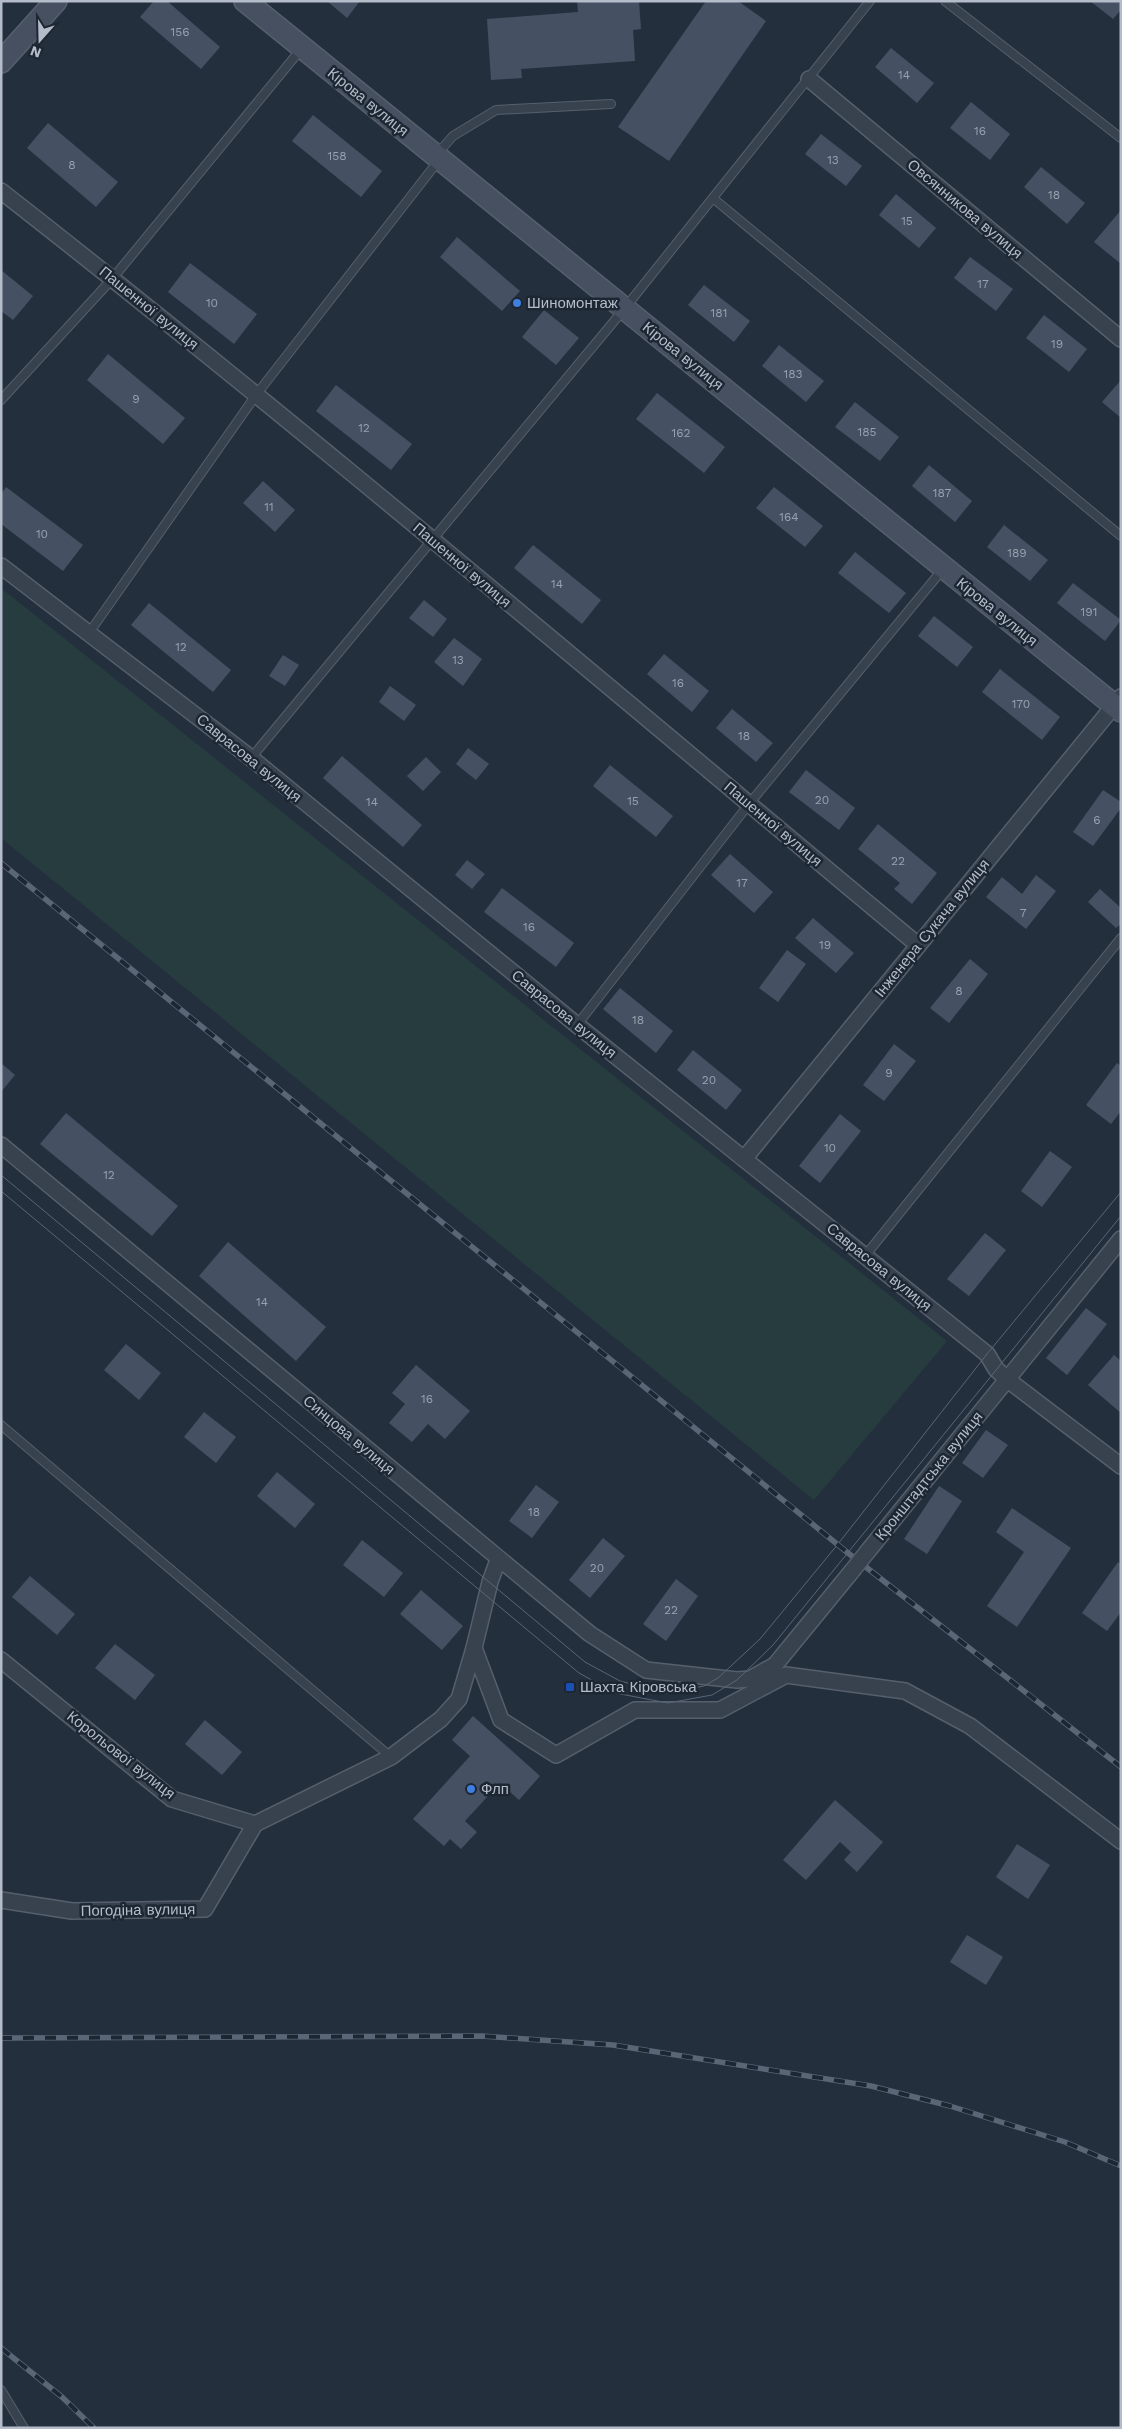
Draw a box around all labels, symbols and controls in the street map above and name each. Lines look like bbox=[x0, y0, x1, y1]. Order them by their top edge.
north arrow bbox=[15, 15, 65, 65]
house number: 156 bbox=[171, 25, 189, 39]
text: N bbox=[28, 43, 43, 62]
street label: Кірова вулиця bbox=[324, 64, 412, 140]
house number: 14 bbox=[898, 68, 910, 82]
house number: 16 bbox=[974, 124, 986, 138]
house number: 158 bbox=[327, 149, 347, 163]
house number: 13 bbox=[827, 153, 839, 167]
street label: Овсянникова вулиця bbox=[904, 155, 1026, 263]
house number: 8 bbox=[68, 158, 76, 172]
house number: 18 bbox=[1048, 188, 1060, 202]
house number: 15 bbox=[901, 214, 913, 228]
street label: Пашенної вулиця bbox=[96, 263, 202, 353]
house number: 17 bbox=[977, 277, 989, 291]
place label: Шиномонтаж bbox=[527, 294, 618, 312]
house number: 10 bbox=[206, 296, 218, 310]
marker: Шиномонтаж bbox=[511, 297, 523, 309]
house number: 181 bbox=[711, 306, 727, 320]
street label: Кірова вулиця bbox=[639, 318, 727, 394]
house number: 19 bbox=[1051, 337, 1063, 351]
house number: 183 bbox=[784, 367, 802, 381]
house number: 9 bbox=[132, 392, 140, 406]
house number: 12 bbox=[358, 421, 370, 435]
house number: 185 bbox=[857, 425, 877, 439]
house number: 162 bbox=[672, 426, 690, 440]
house number: 187 bbox=[933, 486, 951, 500]
house number: 11 bbox=[264, 500, 274, 514]
house number: 164 bbox=[779, 510, 799, 524]
street label: Пашенної вулиця bbox=[409, 519, 515, 611]
house number: 10 bbox=[36, 527, 48, 541]
house number: 189 bbox=[1007, 546, 1027, 560]
street label: Кірова вулиця bbox=[953, 574, 1041, 650]
house number: 14 bbox=[551, 577, 563, 591]
house number: 191 bbox=[1081, 605, 1097, 619]
house number: 12 bbox=[175, 640, 187, 654]
house number: 13 bbox=[452, 653, 464, 667]
house number: 16 bbox=[672, 676, 684, 690]
house number: 170 bbox=[1012, 697, 1030, 711]
street label: Саврасова вулиця bbox=[193, 710, 305, 806]
house number: 18 bbox=[738, 729, 750, 743]
street label: Пашенної вулиця bbox=[720, 778, 826, 870]
house number: 20 bbox=[815, 793, 829, 807]
house number: 15 bbox=[627, 794, 639, 808]
house number: 14 bbox=[366, 795, 378, 809]
house number: 6 bbox=[1093, 813, 1101, 827]
house number: 22 bbox=[891, 854, 905, 868]
street label: Інженера Сукача вулиця bbox=[871, 855, 993, 1001]
house number: 17 bbox=[736, 876, 748, 890]
house number: 7 bbox=[1020, 906, 1027, 920]
house number: 16 bbox=[523, 920, 535, 934]
house number: 19 bbox=[819, 938, 831, 952]
street label: Саврасова вулиця bbox=[508, 966, 620, 1062]
house number: 8 bbox=[955, 984, 963, 998]
house number: 18 bbox=[632, 1013, 644, 1027]
house number: 9 bbox=[885, 1066, 893, 1080]
house number: 20 bbox=[702, 1073, 716, 1087]
house number: 10 bbox=[824, 1141, 836, 1155]
house number: 12 bbox=[103, 1168, 115, 1182]
street label: Саврасова вулиця bbox=[823, 1219, 935, 1315]
house number: 14 bbox=[256, 1295, 268, 1309]
street label: Синцова вулиця bbox=[299, 1391, 399, 1479]
house number: 16 bbox=[421, 1392, 433, 1406]
street label: Кронштадтська вулиця bbox=[871, 1408, 987, 1544]
house number: 18 bbox=[528, 1505, 540, 1519]
house number: 20 bbox=[590, 1561, 604, 1575]
house number: 22 bbox=[664, 1603, 678, 1617]
place label: Шахта Кіровська bbox=[580, 1678, 697, 1696]
marker: Шахта Кіровська bbox=[564, 1681, 576, 1693]
street label: Корольової вулиця bbox=[63, 1707, 179, 1803]
place label: Флп bbox=[481, 1780, 509, 1798]
marker: Флп bbox=[465, 1783, 477, 1795]
street label: Погодіна вулиця bbox=[80, 1900, 196, 1920]

